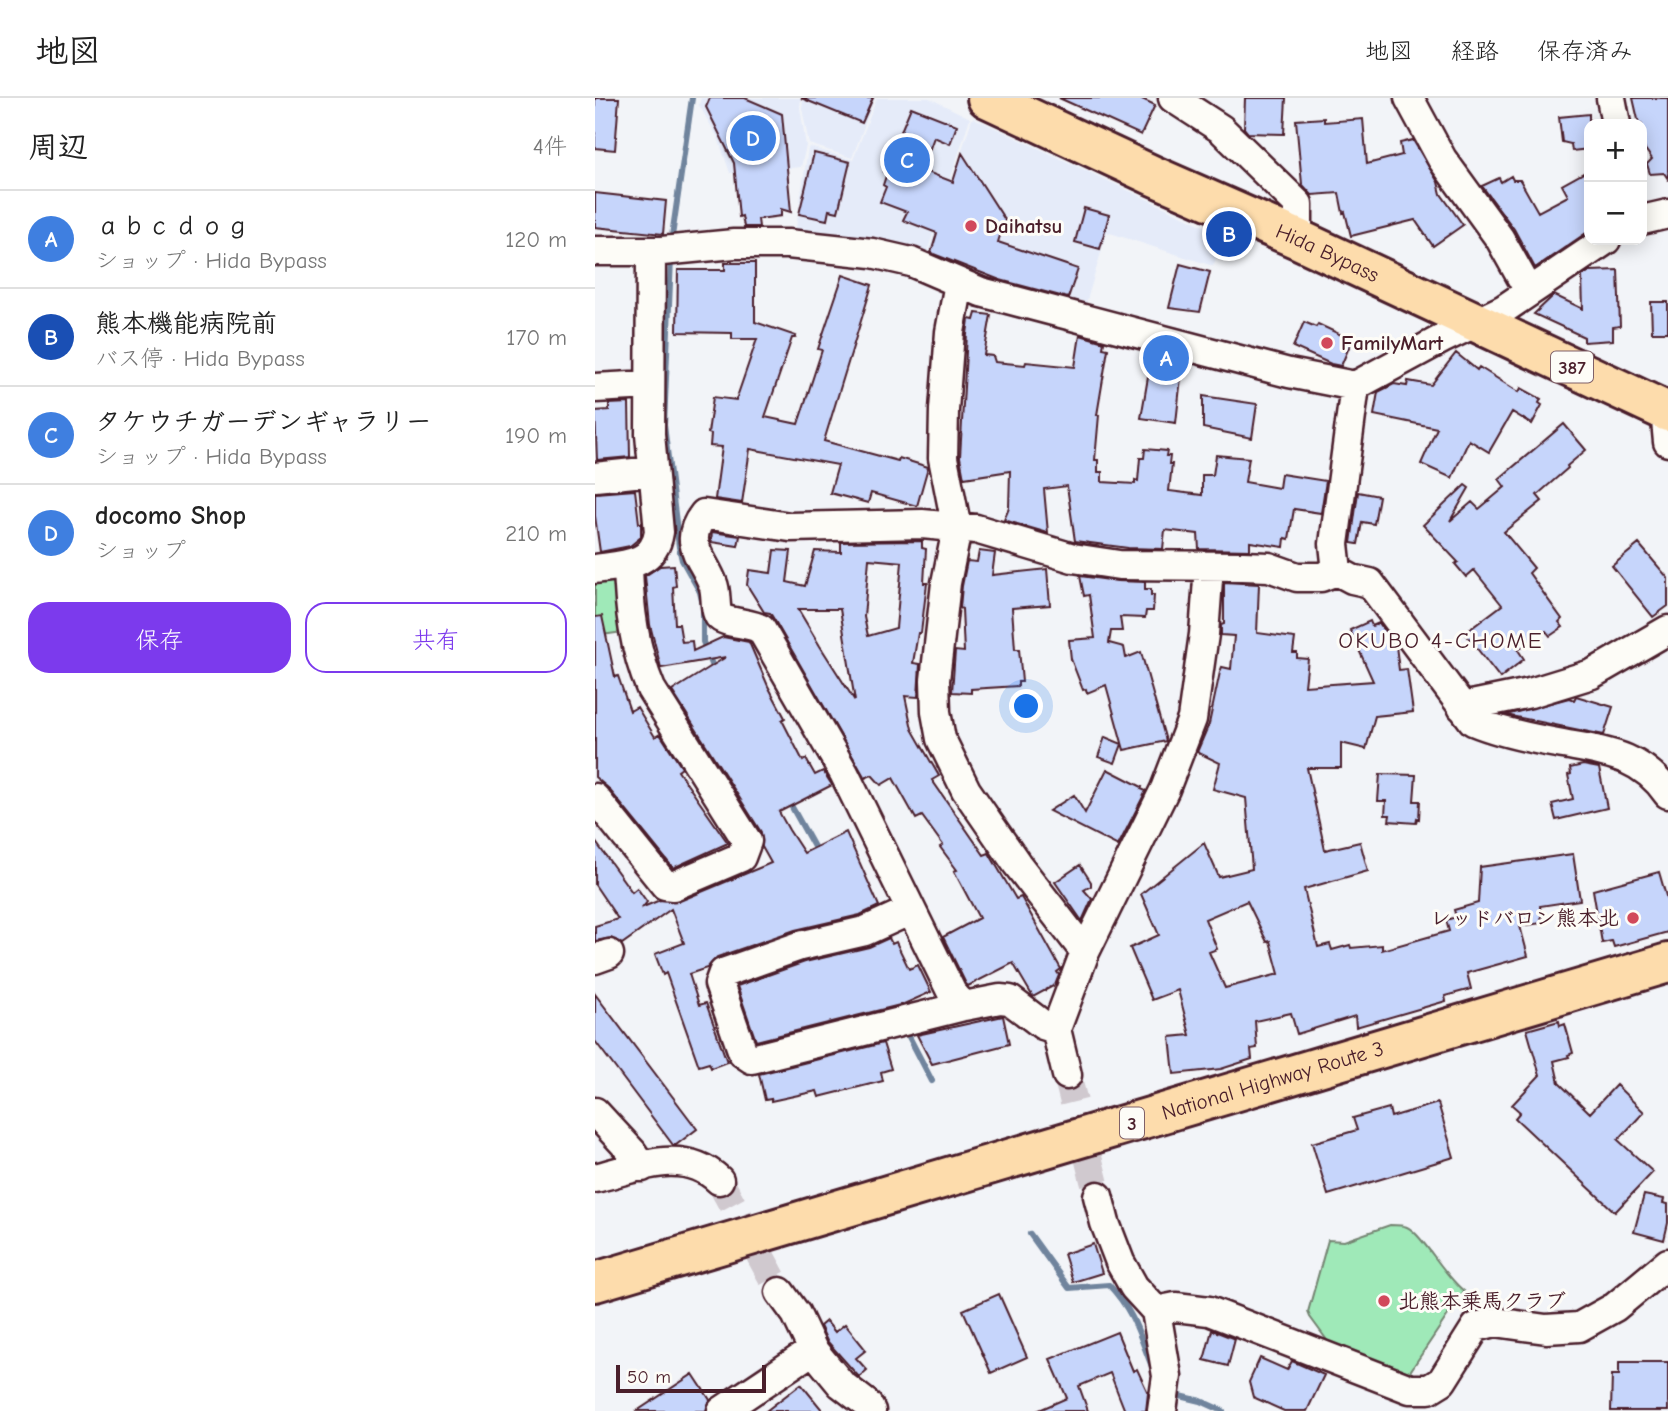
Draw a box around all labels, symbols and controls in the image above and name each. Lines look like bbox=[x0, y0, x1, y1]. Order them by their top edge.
text: 地図 bbox=[35, 32, 101, 70]
text: 地図 bbox=[1365, 37, 1413, 65]
text: 経路 bbox=[1451, 37, 1499, 65]
text: 保存済み bbox=[1537, 37, 1633, 65]
pin: D bbox=[730, 112, 776, 164]
map controls bbox=[1584, 119, 1647, 245]
button: + bbox=[1584, 119, 1647, 182]
text: 周辺 bbox=[28, 130, 88, 165]
text: 4件 bbox=[533, 133, 567, 160]
pin: C bbox=[884, 134, 930, 186]
button: − bbox=[1584, 182, 1647, 245]
pin: B bbox=[1206, 208, 1252, 260]
text: ａｂｃｄｏｇ bbox=[95, 211, 251, 241]
place label: Daihatsu bbox=[985, 214, 1062, 238]
marker: Daihatsu bbox=[963, 218, 979, 234]
street label: Hida Bypass bbox=[1272, 219, 1383, 287]
text: A bbox=[45, 226, 57, 253]
text: 120 m bbox=[505, 226, 567, 253]
text: ショップ · Hida Bypass bbox=[95, 247, 327, 274]
text: 熊本機能病院前 bbox=[95, 309, 277, 339]
text: B bbox=[44, 324, 58, 351]
text: 170 m bbox=[506, 324, 567, 351]
place label: FamilyMart bbox=[1341, 331, 1444, 355]
pin: A bbox=[1143, 332, 1189, 384]
marker: FamilyMart bbox=[1319, 335, 1335, 351]
text: バス停 · Hida Bypass bbox=[95, 345, 305, 372]
road number: 387 bbox=[1551, 352, 1593, 382]
text: タケウチガーデンギャラリー bbox=[95, 407, 431, 437]
text: C bbox=[44, 422, 58, 449]
text: 190 m bbox=[505, 422, 567, 449]
text: ショップ · Hida Bypass bbox=[95, 443, 327, 470]
text: docomo Shop bbox=[95, 501, 246, 531]
text: D bbox=[44, 520, 58, 547]
text: 210 m bbox=[505, 520, 567, 547]
text: ショップ bbox=[95, 537, 186, 564]
button: 保存 bbox=[28, 602, 291, 673]
button: 共有 bbox=[305, 602, 567, 673]
district label: OKUBO 4-CHOME bbox=[1338, 627, 1544, 654]
your location bbox=[1009, 689, 1043, 723]
place label: レッドバロン熊本北 bbox=[1430, 906, 1619, 930]
marker: レッドバロン熊本北 bbox=[1625, 910, 1641, 926]
street label: National Highway Route 3 bbox=[1159, 1036, 1386, 1125]
road number: 3 bbox=[1120, 1107, 1144, 1138]
place label: 北熊本乗馬クラブ bbox=[1398, 1289, 1566, 1313]
marker: 北熊本乗馬クラブ bbox=[1376, 1293, 1392, 1309]
scale bar bbox=[616, 1362, 767, 1394]
text: 50 m bbox=[627, 1366, 671, 1388]

